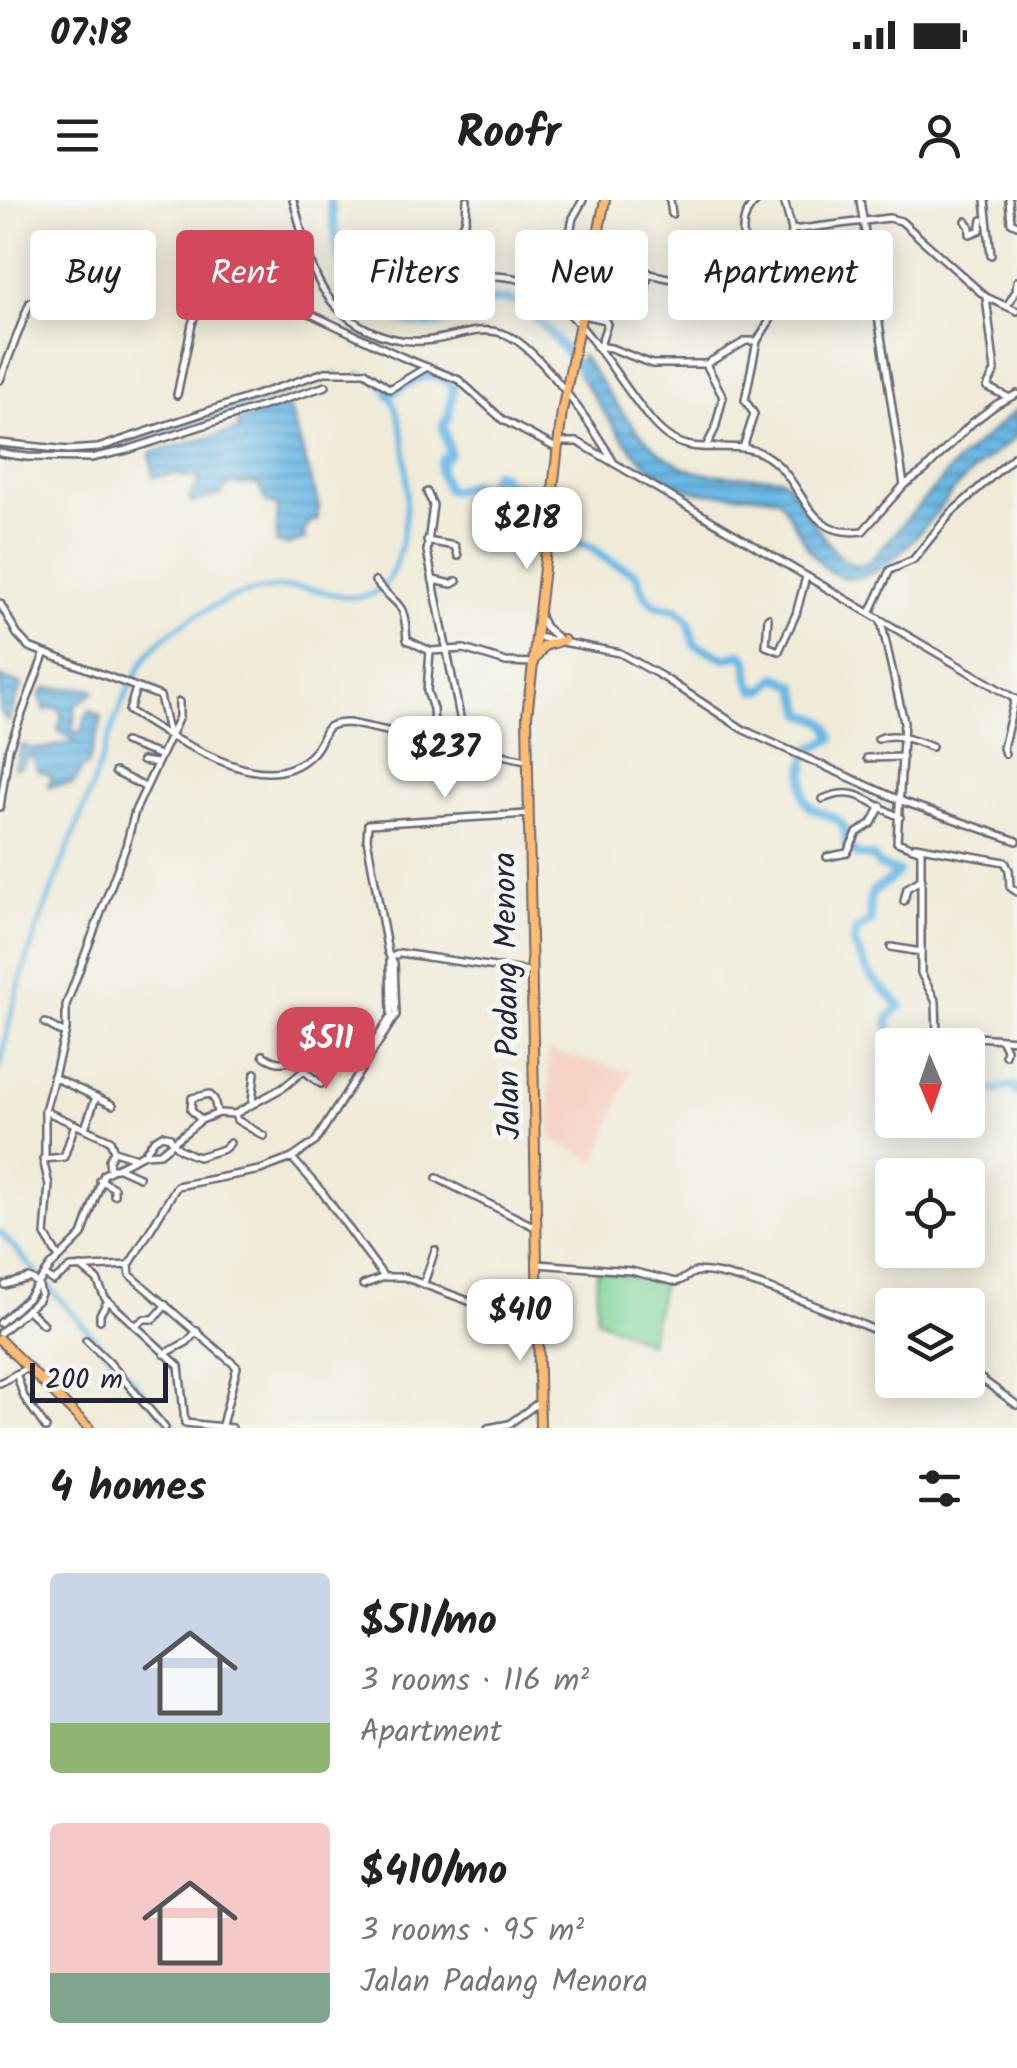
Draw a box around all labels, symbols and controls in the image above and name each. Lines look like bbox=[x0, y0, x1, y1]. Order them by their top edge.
text: 07:18 bbox=[50, 5, 131, 65]
text: Roofr bbox=[457, 99, 560, 171]
icon: menu bbox=[50, 108, 105, 163]
icon: person bbox=[912, 108, 967, 163]
chip: Buy bbox=[30, 230, 156, 320]
chip: Rent bbox=[176, 230, 314, 320]
chip: Filters bbox=[334, 230, 495, 320]
chip: New bbox=[515, 230, 648, 320]
chip: Apartment bbox=[668, 230, 893, 320]
pin: $218 bbox=[468, 487, 586, 572]
text: $218 bbox=[494, 494, 560, 545]
pin: $237 bbox=[386, 716, 504, 801]
text: $237 bbox=[410, 723, 480, 774]
street label: Jalan Padang Menora bbox=[480, 852, 537, 1140]
pin: $511 bbox=[267, 1007, 385, 1092]
text: $511 bbox=[299, 1014, 353, 1065]
north arrow bbox=[875, 1028, 985, 1138]
map controls bbox=[875, 1028, 985, 1398]
button: locate bbox=[875, 1158, 985, 1268]
pin: $410 bbox=[461, 1279, 579, 1364]
text: $410 bbox=[489, 1286, 551, 1337]
button: layers bbox=[875, 1288, 985, 1398]
scale bar bbox=[30, 1358, 168, 1402]
text: 200 m bbox=[45, 1358, 123, 1403]
text: 4 homes bbox=[50, 1455, 206, 1522]
icon: filters bbox=[912, 1461, 967, 1516]
text: $511/mo bbox=[360, 1589, 497, 1656]
icon: home bbox=[130, 1613, 250, 1733]
text: 3 rooms · 116 m² bbox=[360, 1656, 589, 1707]
text: Apartment bbox=[360, 1707, 502, 1758]
text: $410/mo bbox=[360, 1839, 507, 1906]
icon: home bbox=[130, 1863, 250, 1983]
text: 3 rooms · 95 m² bbox=[360, 1906, 584, 1957]
text: Jalan Padang Menora bbox=[360, 1957, 648, 2008]

